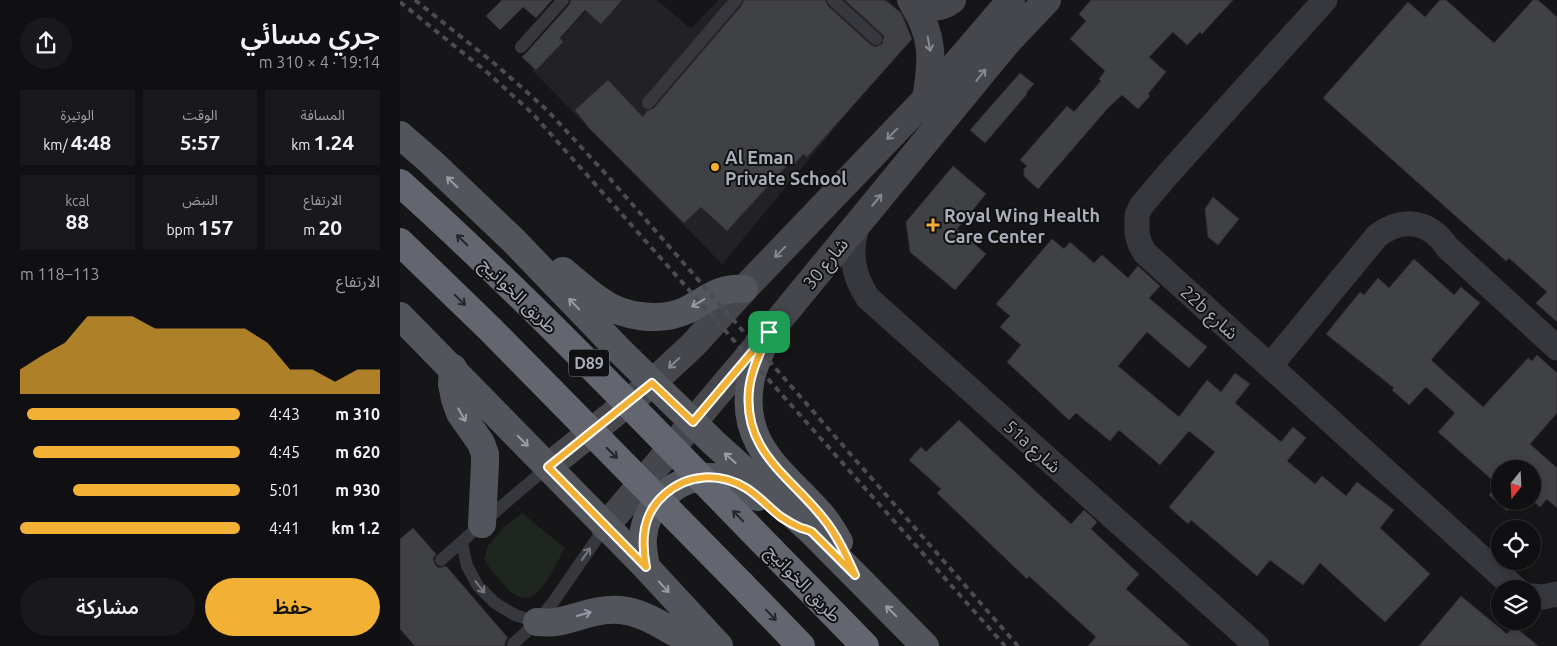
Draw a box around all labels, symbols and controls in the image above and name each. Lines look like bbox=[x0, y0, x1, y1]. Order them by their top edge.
button: share bbox=[20, 17, 72, 69]
text: جري مسائي bbox=[241, 18, 380, 49]
one-way arrow bbox=[925, 36, 935, 52]
text: 19:14 · 4 × 310 m bbox=[259, 53, 380, 71]
one-way arrow bbox=[975, 68, 986, 81]
text: الوتيرة bbox=[61, 107, 94, 123]
text: الوقت bbox=[182, 107, 218, 123]
text: المسافة bbox=[301, 107, 345, 123]
one-way arrow bbox=[886, 128, 898, 141]
text: 4:48 bbox=[71, 130, 111, 154]
text: 5:57 bbox=[180, 130, 220, 154]
text: 1.24 bbox=[314, 130, 354, 154]
text: /km bbox=[43, 137, 71, 153]
text: km bbox=[291, 137, 314, 153]
place label: Al Eman Private School bbox=[725, 147, 847, 188]
marker: Al Eman Private School bbox=[709, 161, 721, 173]
one-way arrow bbox=[446, 176, 459, 188]
text: النبض bbox=[182, 192, 218, 208]
text: الارتفاع bbox=[303, 192, 342, 208]
text: kcal bbox=[65, 193, 89, 209]
one-way arrow bbox=[872, 194, 883, 207]
place label: Royal Wing Health Care Center bbox=[944, 205, 1100, 246]
text: 88 bbox=[65, 209, 89, 233]
text: 157 bbox=[198, 215, 234, 239]
text: 20 bbox=[318, 215, 342, 239]
marker: Royal Wing Health Care Center bbox=[926, 218, 940, 232]
text: bpm bbox=[166, 222, 198, 238]
text: m bbox=[303, 222, 318, 238]
one-way arrow bbox=[456, 234, 469, 246]
street label: شارع 30 bbox=[798, 234, 855, 296]
one-way arrow bbox=[774, 246, 786, 258]
street label: طريق الخوانيج bbox=[474, 253, 562, 340]
text: 113–118 m bbox=[20, 265, 100, 283]
text: الارتفاع bbox=[336, 272, 380, 290]
street label: 22b شارع bbox=[1174, 281, 1243, 347]
one-way arrow bbox=[454, 294, 467, 306]
one-way arrow bbox=[568, 298, 580, 310]
one-way arrow bbox=[692, 298, 706, 308]
pin bbox=[748, 311, 790, 353]
icon: arrive bbox=[755, 318, 783, 346]
road number: D89 bbox=[569, 349, 609, 376]
one-way arrow bbox=[668, 357, 680, 369]
text: 4:43 bbox=[269, 405, 300, 423]
text: 310 m bbox=[335, 405, 380, 423]
one-way arrow bbox=[458, 407, 467, 422]
street label: 51a شارع bbox=[997, 416, 1065, 480]
one-way arrow bbox=[517, 435, 529, 447]
text: 4:45 bbox=[269, 443, 300, 461]
text: 620 m bbox=[335, 443, 380, 461]
one-way arrow bbox=[606, 446, 618, 459]
one-way arrow bbox=[723, 452, 736, 463]
north arrow bbox=[1491, 460, 1541, 510]
map controls bbox=[1491, 460, 1541, 630]
text: 5:01 bbox=[269, 481, 300, 499]
text: 930 m bbox=[335, 481, 380, 499]
one-way arrow bbox=[732, 510, 744, 522]
text: 4:41 bbox=[269, 519, 300, 537]
text: 1.2 km bbox=[331, 519, 380, 537]
button: locate bbox=[1491, 520, 1541, 570]
street label: طريق الخوانيج bbox=[759, 540, 846, 628]
one-way arrow bbox=[581, 548, 591, 562]
button: مشاركة bbox=[20, 578, 195, 636]
button: حفظ bbox=[205, 578, 380, 636]
one-way arrow bbox=[475, 580, 486, 593]
button: layers bbox=[1491, 580, 1541, 630]
one-way arrow bbox=[658, 581, 670, 593]
one-way arrow bbox=[885, 605, 897, 618]
one-way arrow bbox=[576, 609, 592, 618]
one-way arrow bbox=[765, 609, 777, 621]

